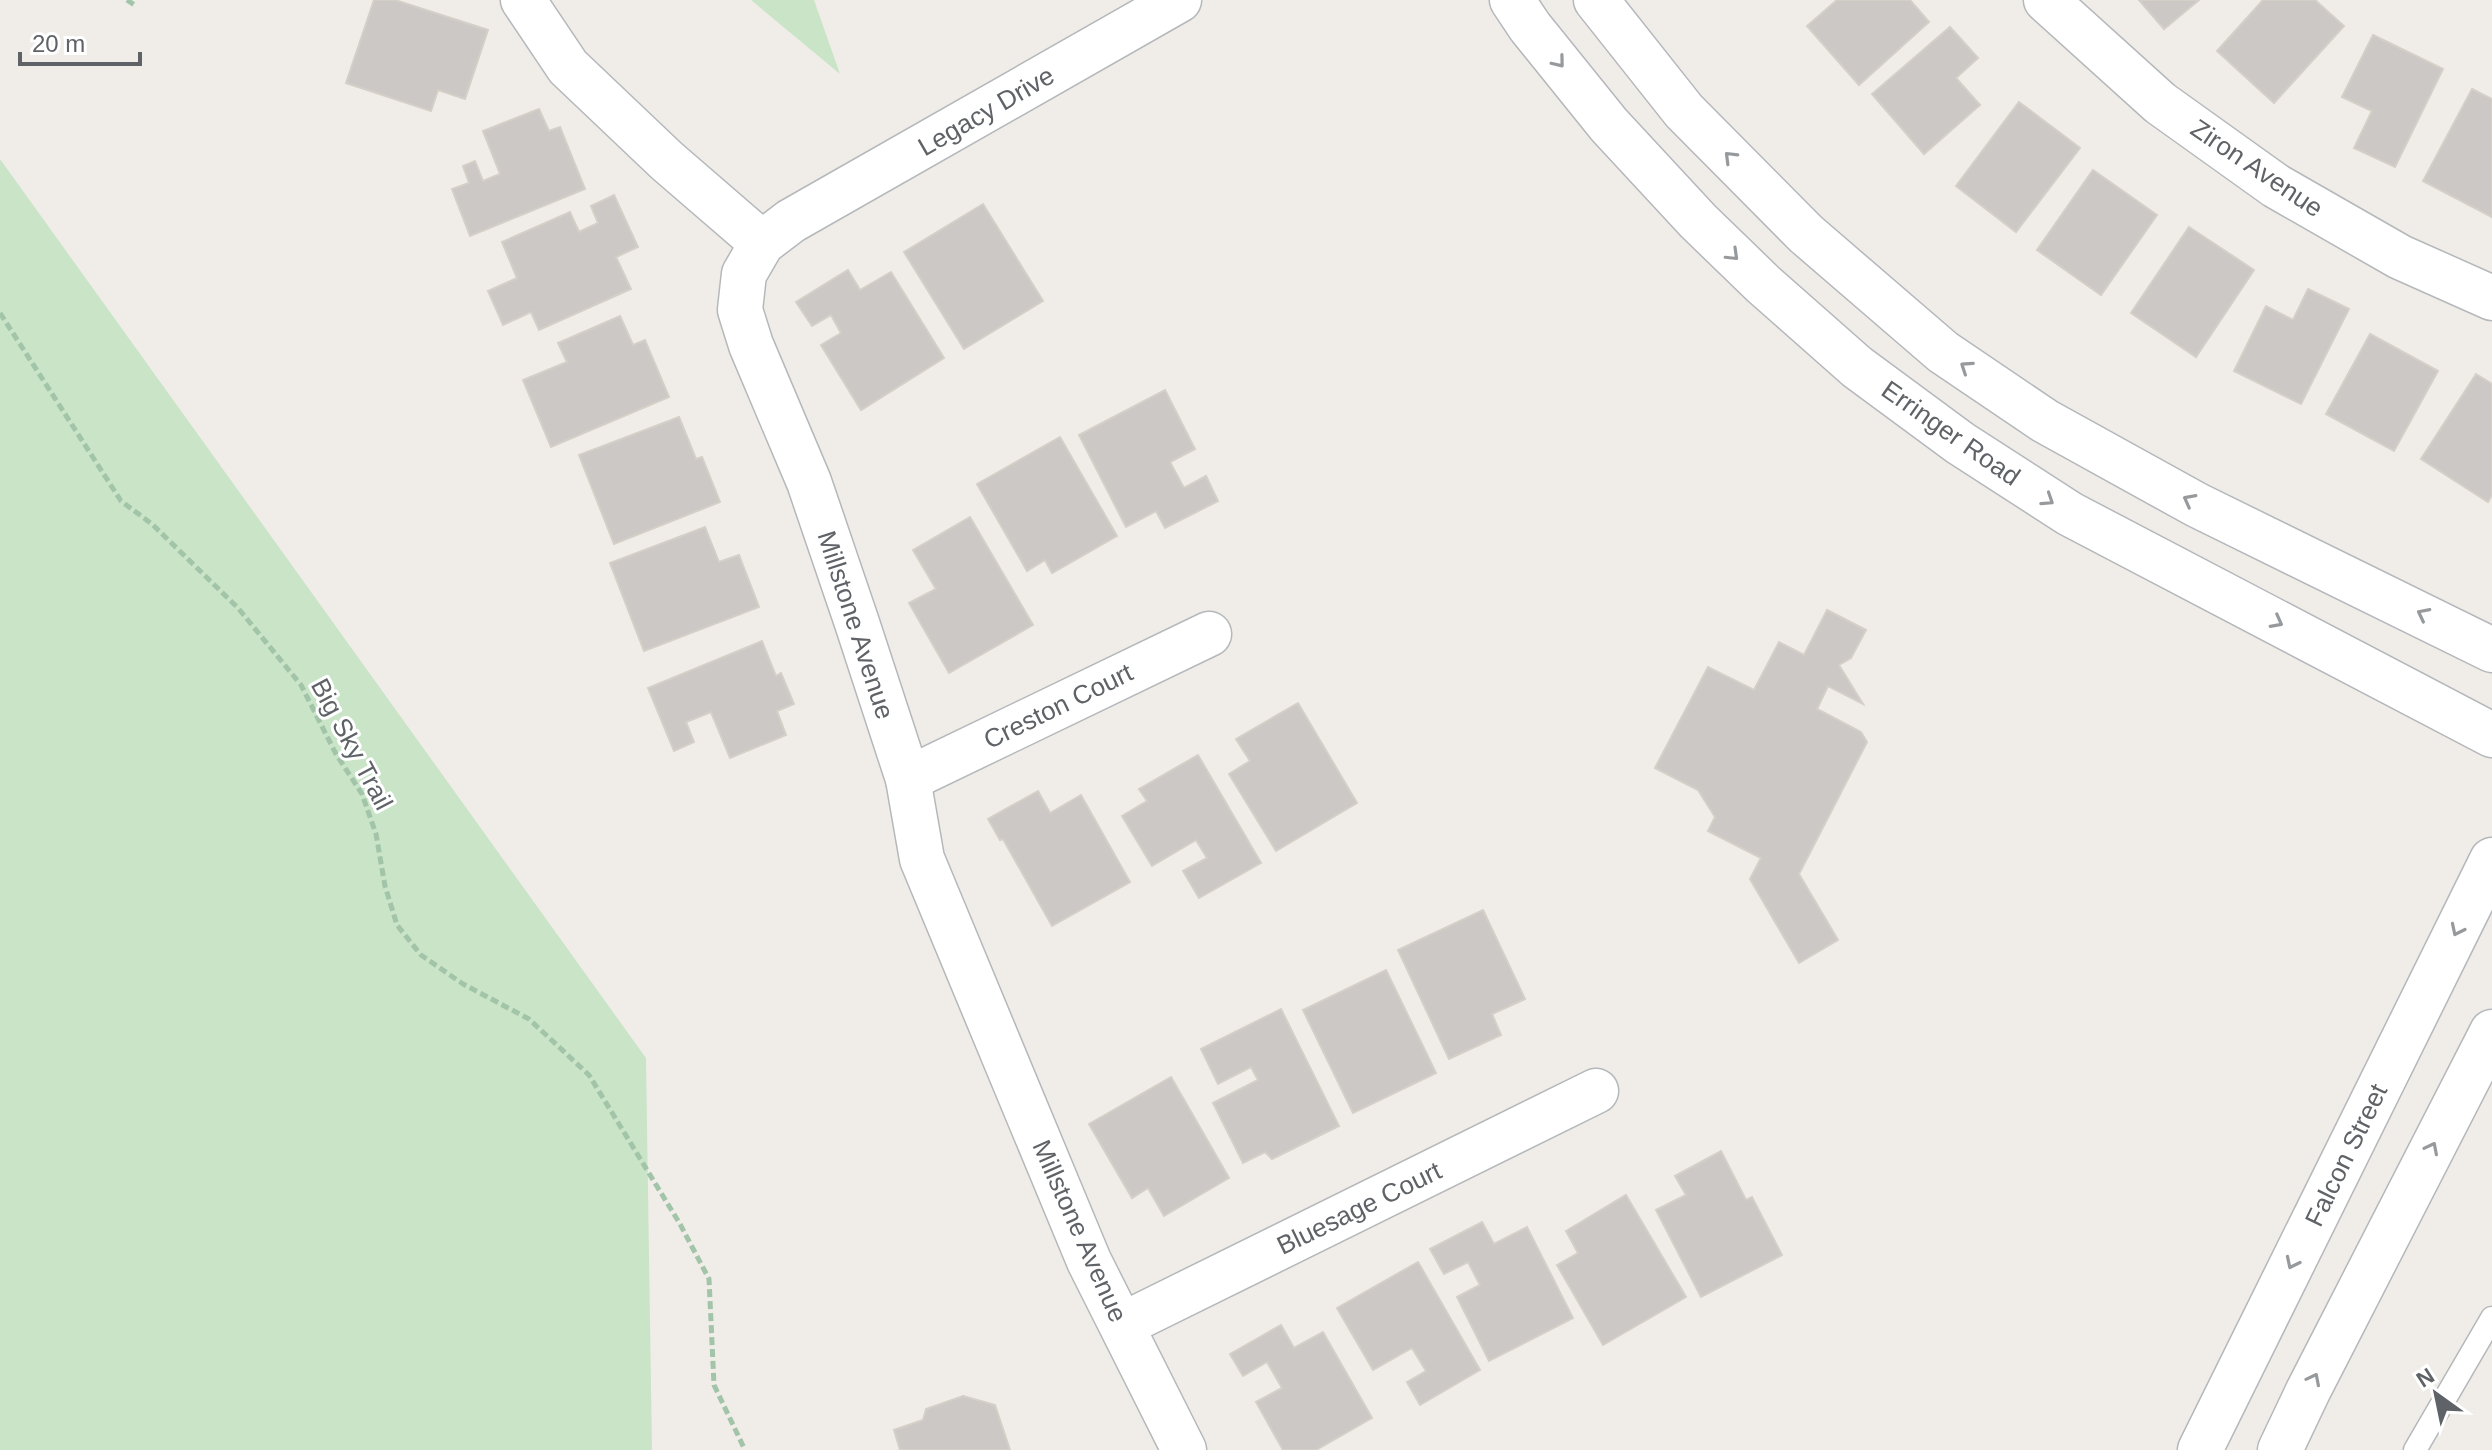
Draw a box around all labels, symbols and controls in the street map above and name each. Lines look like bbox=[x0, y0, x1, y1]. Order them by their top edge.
scale bar bbox=[20, 16, 140, 66]
text: 20 m bbox=[32, 30, 85, 57]
one-way arrow bbox=[1549, 53, 1563, 68]
street label: Legacy Drive bbox=[913, 60, 1059, 162]
street label: Ziron Avenue bbox=[2185, 113, 2329, 223]
one-way arrow bbox=[1725, 152, 1739, 166]
one-way arrow bbox=[1724, 246, 1738, 260]
one-way arrow bbox=[1960, 362, 1974, 377]
street label: Erringer Road bbox=[1876, 374, 2026, 492]
one-way arrow bbox=[2039, 490, 2054, 505]
one-way arrow bbox=[2183, 494, 2198, 510]
street label: Millstone Avenue bbox=[811, 527, 901, 723]
one-way arrow bbox=[2416, 608, 2431, 624]
one-way arrow bbox=[2269, 613, 2284, 628]
street label: Creston Court bbox=[979, 657, 1138, 755]
street label: Big Sky Trail bbox=[305, 673, 399, 815]
one-way arrow bbox=[2451, 922, 2467, 936]
street label: Falcon Street bbox=[2299, 1078, 2394, 1231]
street label: Millstone Avenue bbox=[1026, 1135, 1134, 1327]
one-way arrow bbox=[2423, 1142, 2438, 1157]
street label: Bluesage Court bbox=[1272, 1155, 1447, 1261]
one-way arrow bbox=[2286, 1255, 2302, 1270]
north arrow bbox=[2396, 1354, 2476, 1434]
text: N bbox=[2412, 1363, 2439, 1392]
one-way arrow bbox=[2304, 1373, 2319, 1388]

